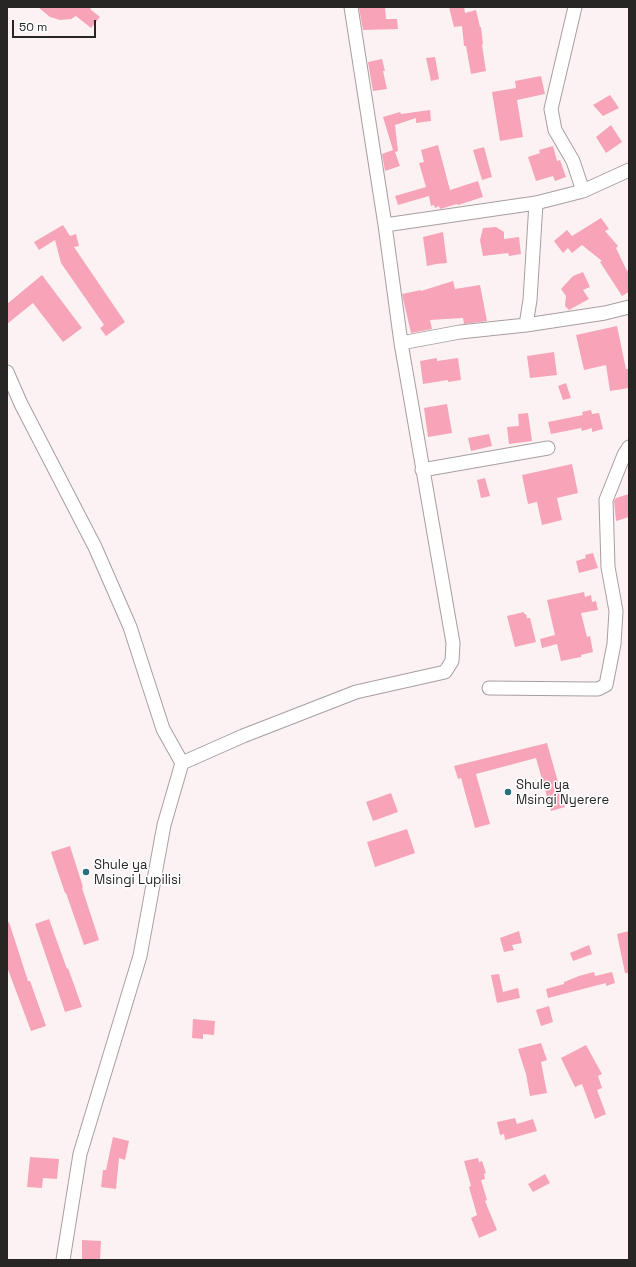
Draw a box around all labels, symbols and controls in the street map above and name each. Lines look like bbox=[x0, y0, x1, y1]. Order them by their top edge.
scale bar bbox=[14, 12, 98, 38]
text: 50 m bbox=[19, 19, 47, 35]
place label: Shule ya Msingi Nyerere bbox=[516, 777, 609, 808]
marker: Shule ya Msingi Nyerere bbox=[503, 787, 513, 797]
place label: Shule ya Msingi Lupilisi bbox=[94, 857, 181, 888]
marker: Shule ya Msingi Lupilisi bbox=[81, 867, 91, 877]

